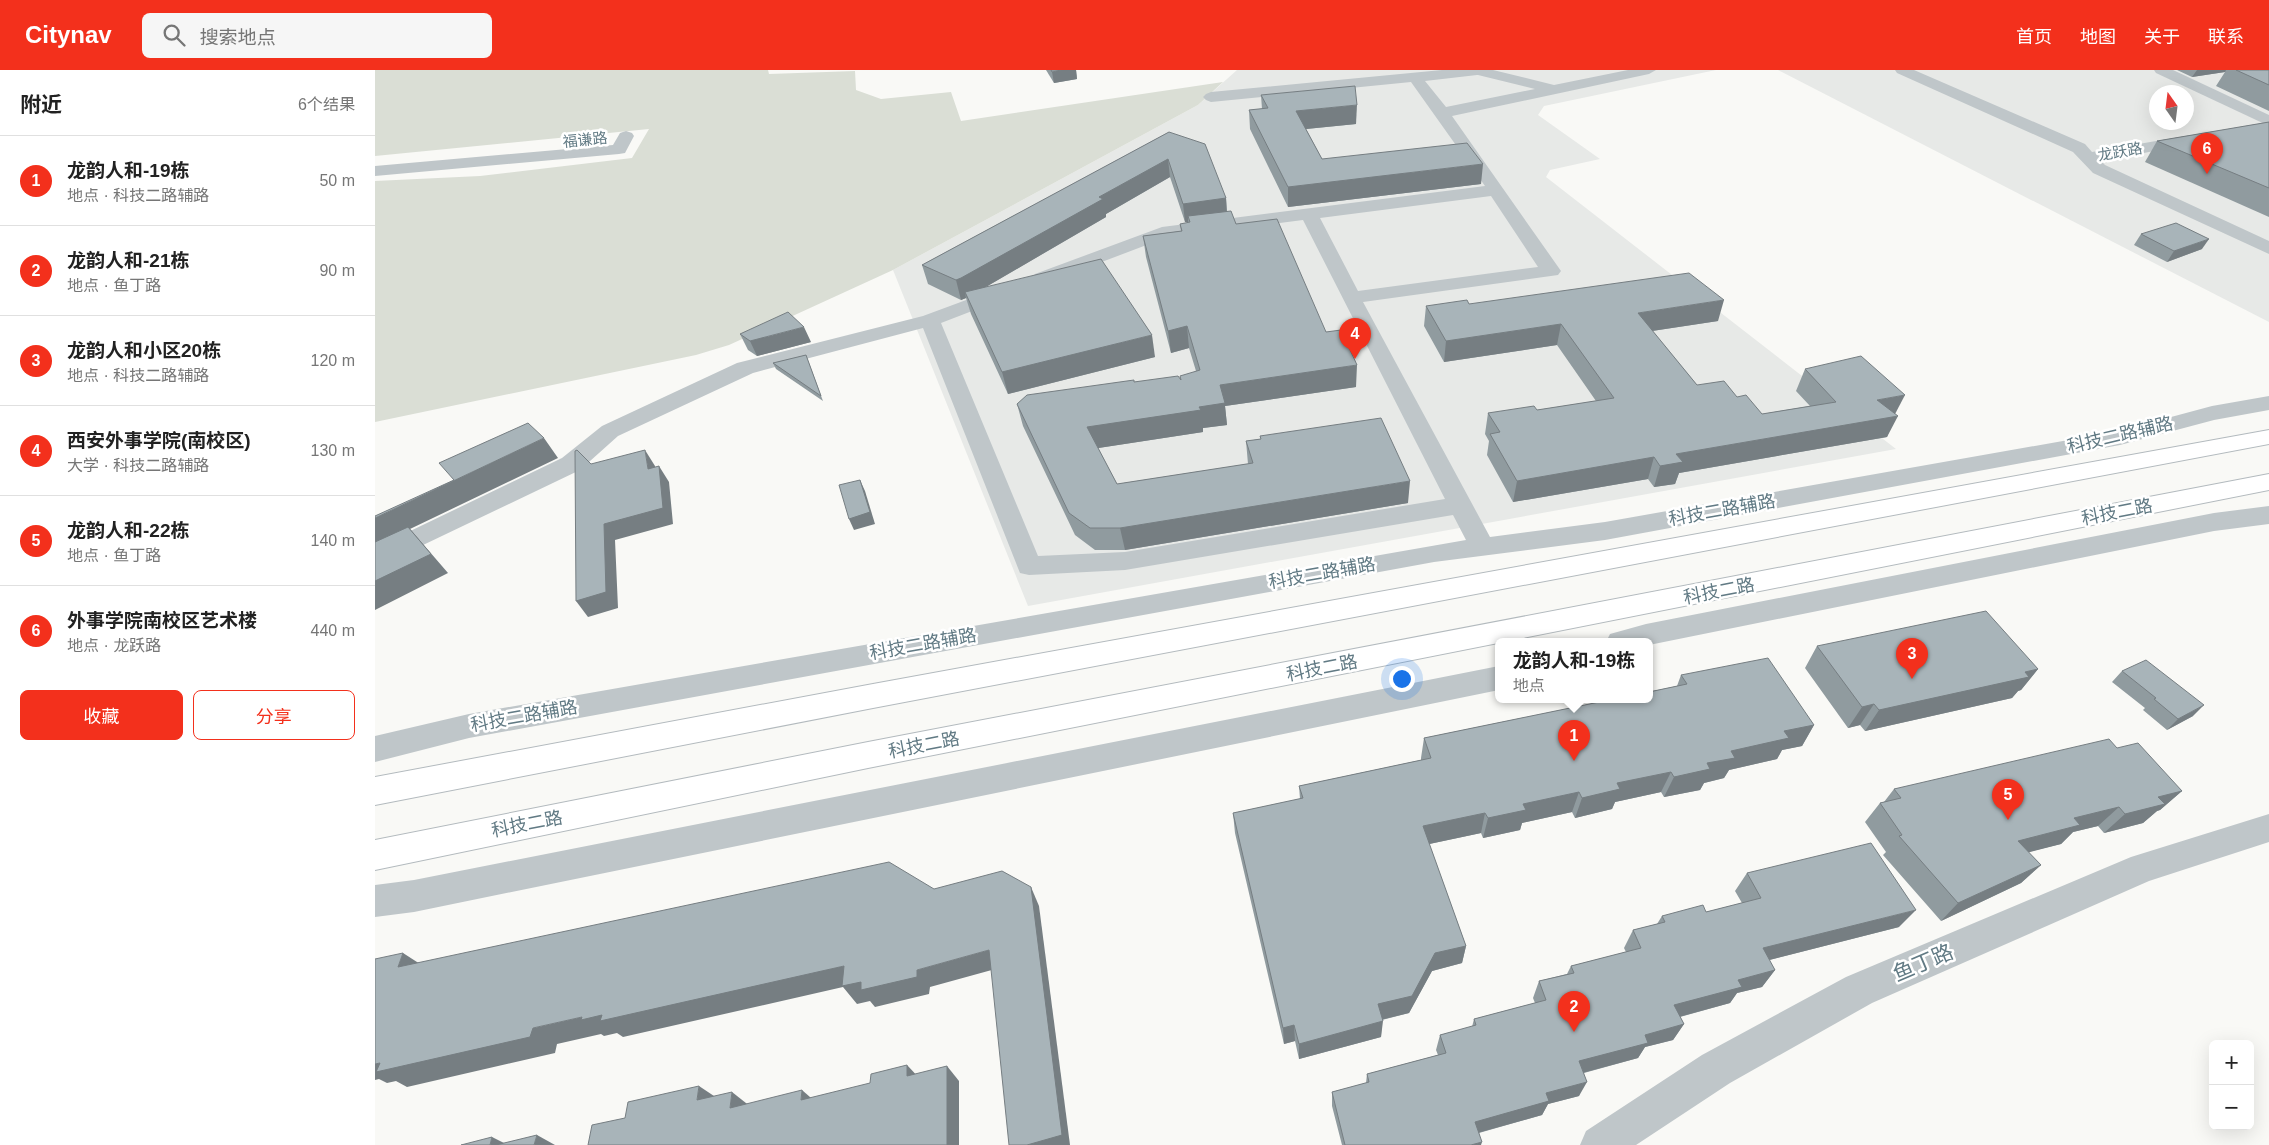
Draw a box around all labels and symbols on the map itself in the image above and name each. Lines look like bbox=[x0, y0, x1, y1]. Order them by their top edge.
north arrow bbox=[2149, 85, 2194, 130]
street label: 福谦路 bbox=[562, 129, 608, 150]
pin: 6 bbox=[2191, 133, 2223, 174]
street label: 龙跃路 bbox=[2096, 139, 2144, 164]
pin: 4 bbox=[1339, 318, 1371, 359]
street label: 科技二路辅路 bbox=[2065, 413, 2175, 457]
street label: 科技二路辅路 bbox=[1667, 491, 1777, 529]
street label: 科技二路 bbox=[2080, 495, 2154, 529]
street label: 科技二路辅路 bbox=[1267, 554, 1377, 592]
street label: 科技二路 bbox=[1682, 574, 1756, 608]
street label: 科技二路辅路 bbox=[868, 625, 978, 663]
pin: 3 bbox=[1896, 638, 1928, 679]
street label: 科技二路 bbox=[1285, 651, 1359, 685]
your location bbox=[1389, 666, 1415, 692]
street label: 科技二路辅路 bbox=[469, 697, 579, 735]
pin: 1 bbox=[1558, 720, 1590, 761]
street label: 科技二路 bbox=[887, 728, 961, 762]
pin: 5 bbox=[1992, 779, 2024, 820]
street label: 科技二路 bbox=[490, 807, 564, 841]
street label: 鱼丁路 bbox=[1889, 940, 1956, 985]
pin: 2 bbox=[1558, 991, 1590, 1032]

